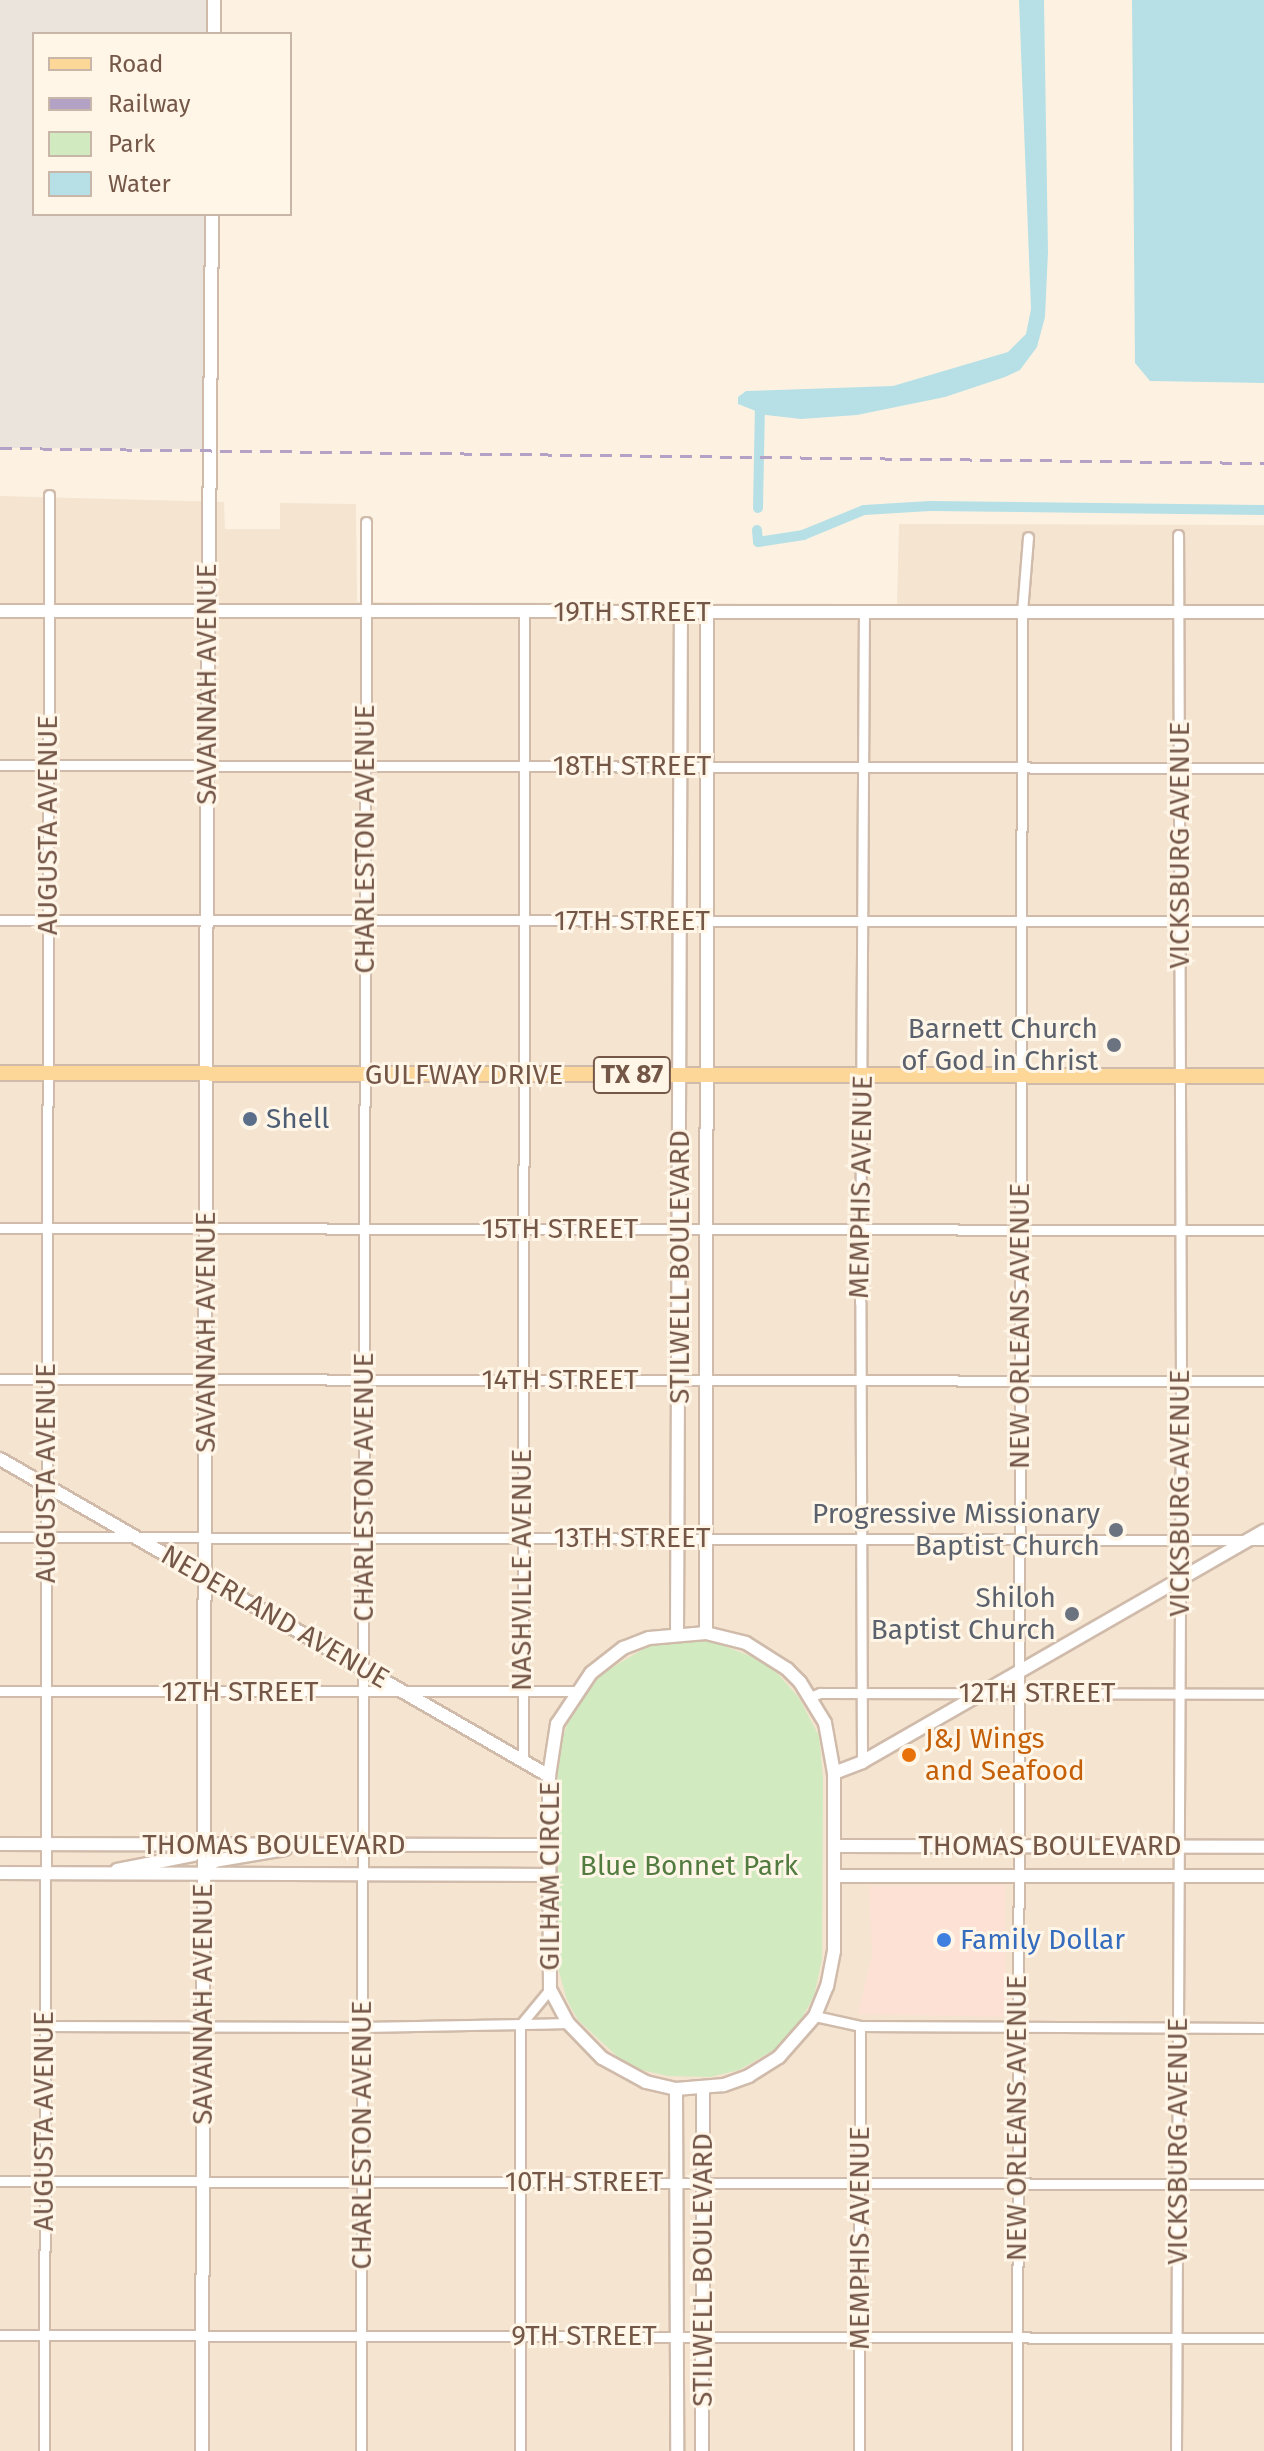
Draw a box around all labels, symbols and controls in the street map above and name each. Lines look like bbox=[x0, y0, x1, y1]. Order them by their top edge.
legend bbox=[32, 32, 292, 216]
text: Road bbox=[108, 50, 163, 78]
text: Railway bbox=[108, 90, 191, 118]
text: Park bbox=[108, 130, 155, 158]
text: Water bbox=[108, 170, 171, 198]
street label: SAVANNAH AVENUE bbox=[190, 563, 224, 805]
street label: 19TH STREET bbox=[553, 595, 711, 629]
street label: CHARLESTON AVENUE bbox=[348, 704, 382, 974]
street label: AUGUSTA AVENUE bbox=[31, 715, 65, 935]
street label: VICKSBURG AVENUE bbox=[1163, 721, 1197, 969]
street label: 18TH STREET bbox=[553, 749, 711, 783]
street label: 17TH STREET bbox=[554, 904, 710, 938]
place label: Barnett Church of God in Christ bbox=[901, 1012, 1098, 1078]
marker: Barnett Church of God in Christ bbox=[1105, 1036, 1123, 1054]
road number: TX 87 bbox=[592, 1053, 672, 1097]
street label: GULFWAY DRIVE bbox=[365, 1058, 563, 1092]
street label: MEMPHIS AVENUE bbox=[842, 1075, 880, 1299]
place label: Shell bbox=[266, 1102, 329, 1136]
marker: Shell bbox=[241, 1110, 259, 1128]
street label: STILWELL BOULEVARD bbox=[663, 1130, 697, 1404]
street label: NEW ORLEANS AVENUE bbox=[1003, 1183, 1037, 1469]
street label: SAVANNAH AVENUE bbox=[189, 1211, 223, 1453]
street label: 15TH STREET bbox=[482, 1212, 638, 1246]
street label: CHARLESTON AVENUE bbox=[347, 1352, 381, 1622]
street label: AUGUSTA AVENUE bbox=[29, 1363, 63, 1583]
street label: 14TH STREET bbox=[481, 1363, 639, 1397]
street label: VICKSBURG AVENUE bbox=[1163, 1369, 1197, 1617]
street label: NASHVILLE AVENUE bbox=[505, 1449, 539, 1691]
place label: Progressive Missionary Baptist Church bbox=[812, 1497, 1100, 1563]
street label: 13TH STREET bbox=[554, 1521, 710, 1555]
marker: Progressive Missionary Baptist Church bbox=[1107, 1521, 1125, 1539]
street label: NEDERLAND AVENUE bbox=[155, 1538, 395, 1696]
place label: Shiloh Baptist Church bbox=[871, 1581, 1056, 1647]
marker: Shiloh Baptist Church bbox=[1063, 1605, 1081, 1623]
street label: 12TH STREET bbox=[162, 1675, 318, 1709]
street label: 12TH STREET bbox=[959, 1676, 1115, 1710]
place label: J&J Wings and Seafood bbox=[925, 1722, 1085, 1788]
marker: J&J Wings and Seafood bbox=[900, 1746, 918, 1764]
street label: GILHAM CIRCLE bbox=[533, 1781, 567, 1971]
street label: THOMAS BOULEVARD bbox=[142, 1828, 406, 1862]
street label: THOMAS BOULEVARD bbox=[918, 1829, 1182, 1863]
park label: Blue Bonnet Park bbox=[580, 1849, 798, 1883]
street label: SAVANNAH AVENUE bbox=[186, 1883, 220, 2125]
place label: Family Dollar bbox=[960, 1923, 1125, 1957]
marker: Family Dollar bbox=[935, 1931, 953, 1949]
street label: NEW ORLEANS AVENUE bbox=[1000, 1975, 1034, 2261]
street label: CHARLESTON AVENUE bbox=[345, 2000, 379, 2270]
street label: AUGUSTA AVENUE bbox=[27, 2011, 61, 2231]
street label: VICKSBURG AVENUE bbox=[1161, 2017, 1195, 2265]
street label: MEMPHIS AVENUE bbox=[843, 2126, 877, 2350]
street label: STILWELL BOULEVARD bbox=[686, 2133, 720, 2407]
street label: 10TH STREET bbox=[505, 2165, 663, 2199]
street label: 9TH STREET bbox=[511, 2319, 657, 2353]

